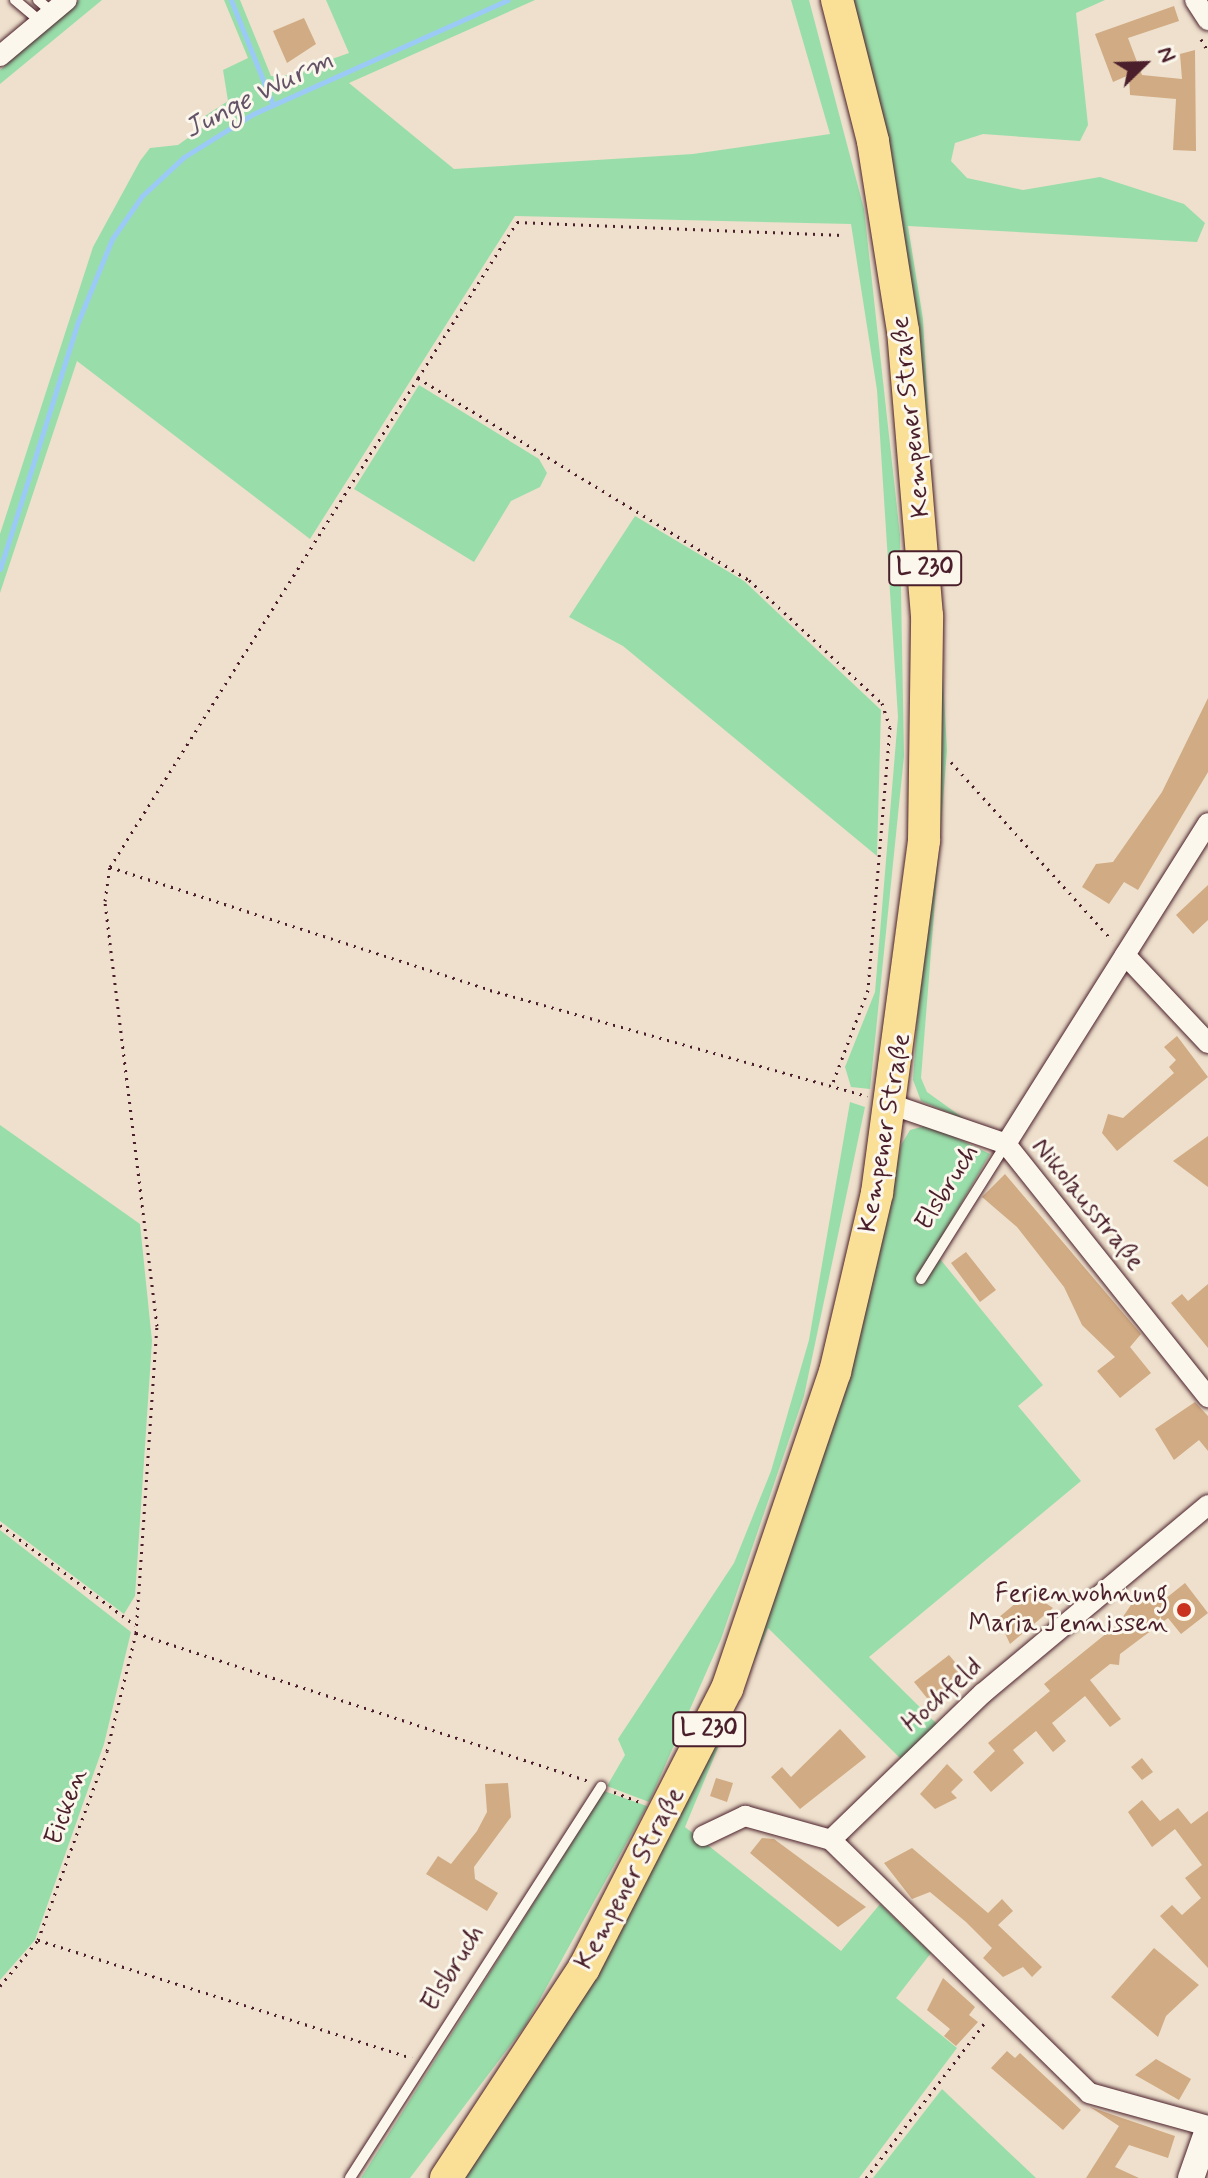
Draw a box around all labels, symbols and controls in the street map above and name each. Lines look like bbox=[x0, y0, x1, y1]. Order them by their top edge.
north arrow bbox=[1104, 24, 1184, 104]
text: N bbox=[1150, 42, 1182, 67]
water label: Junge Wurm bbox=[180, 44, 338, 146]
street label: Kempener Straße bbox=[886, 317, 938, 517]
road number: L 230 bbox=[887, 548, 963, 588]
street label: Kempener Straße bbox=[853, 1033, 919, 1233]
street label: Nikolausstraße bbox=[1024, 1132, 1150, 1278]
street label: Elsbruch bbox=[909, 1139, 987, 1237]
place label: Ferienwohnung Maria Jennissen bbox=[969, 1579, 1168, 1640]
marker: Ferienwohnung Maria Jennissen bbox=[1175, 1601, 1193, 1619]
street label: Hochfeld bbox=[897, 1652, 989, 1740]
road number: L 230 bbox=[671, 1709, 747, 1749]
street label: Eicken bbox=[39, 1764, 95, 1850]
street label: Kempener Straße bbox=[571, 1784, 691, 1974]
street label: Elsbruch bbox=[415, 1920, 493, 2018]

